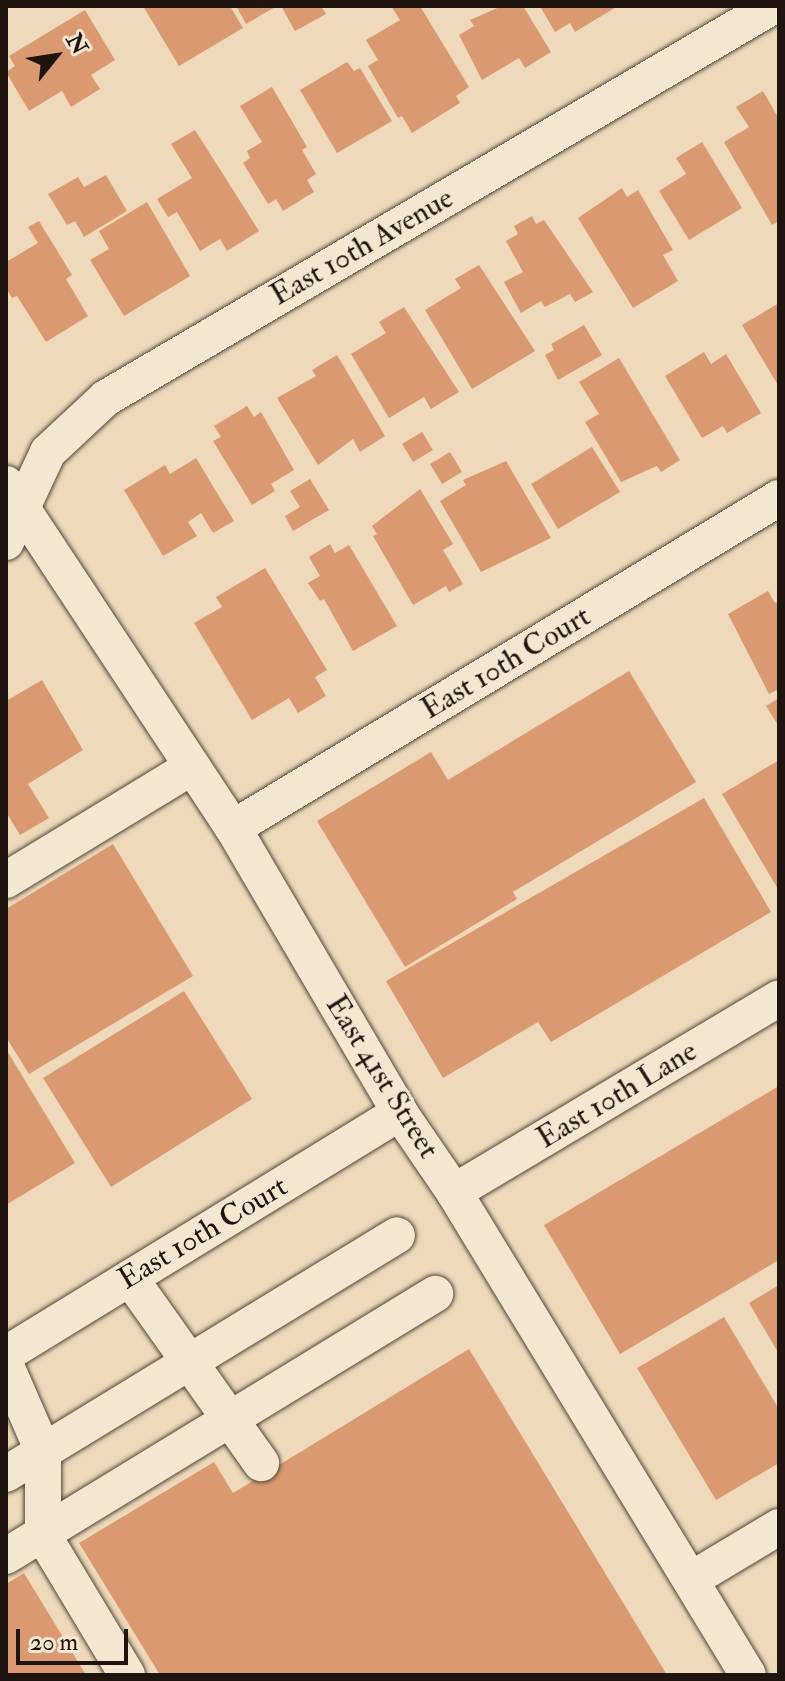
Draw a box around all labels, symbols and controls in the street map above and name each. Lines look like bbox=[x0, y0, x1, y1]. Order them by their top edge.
north arrow bbox=[16, 16, 96, 96]
text: N bbox=[60, 28, 94, 60]
street label: East 10th Avenue bbox=[264, 180, 460, 314]
street label: East 10th Court bbox=[415, 598, 597, 728]
street label: East 41st Street bbox=[318, 989, 446, 1165]
street label: East 10th Lane bbox=[531, 1033, 703, 1157]
street label: East 10th Court bbox=[112, 1168, 294, 1298]
scale bar bbox=[20, 1613, 132, 1663]
text: 20 m bbox=[30, 1627, 78, 1658]

